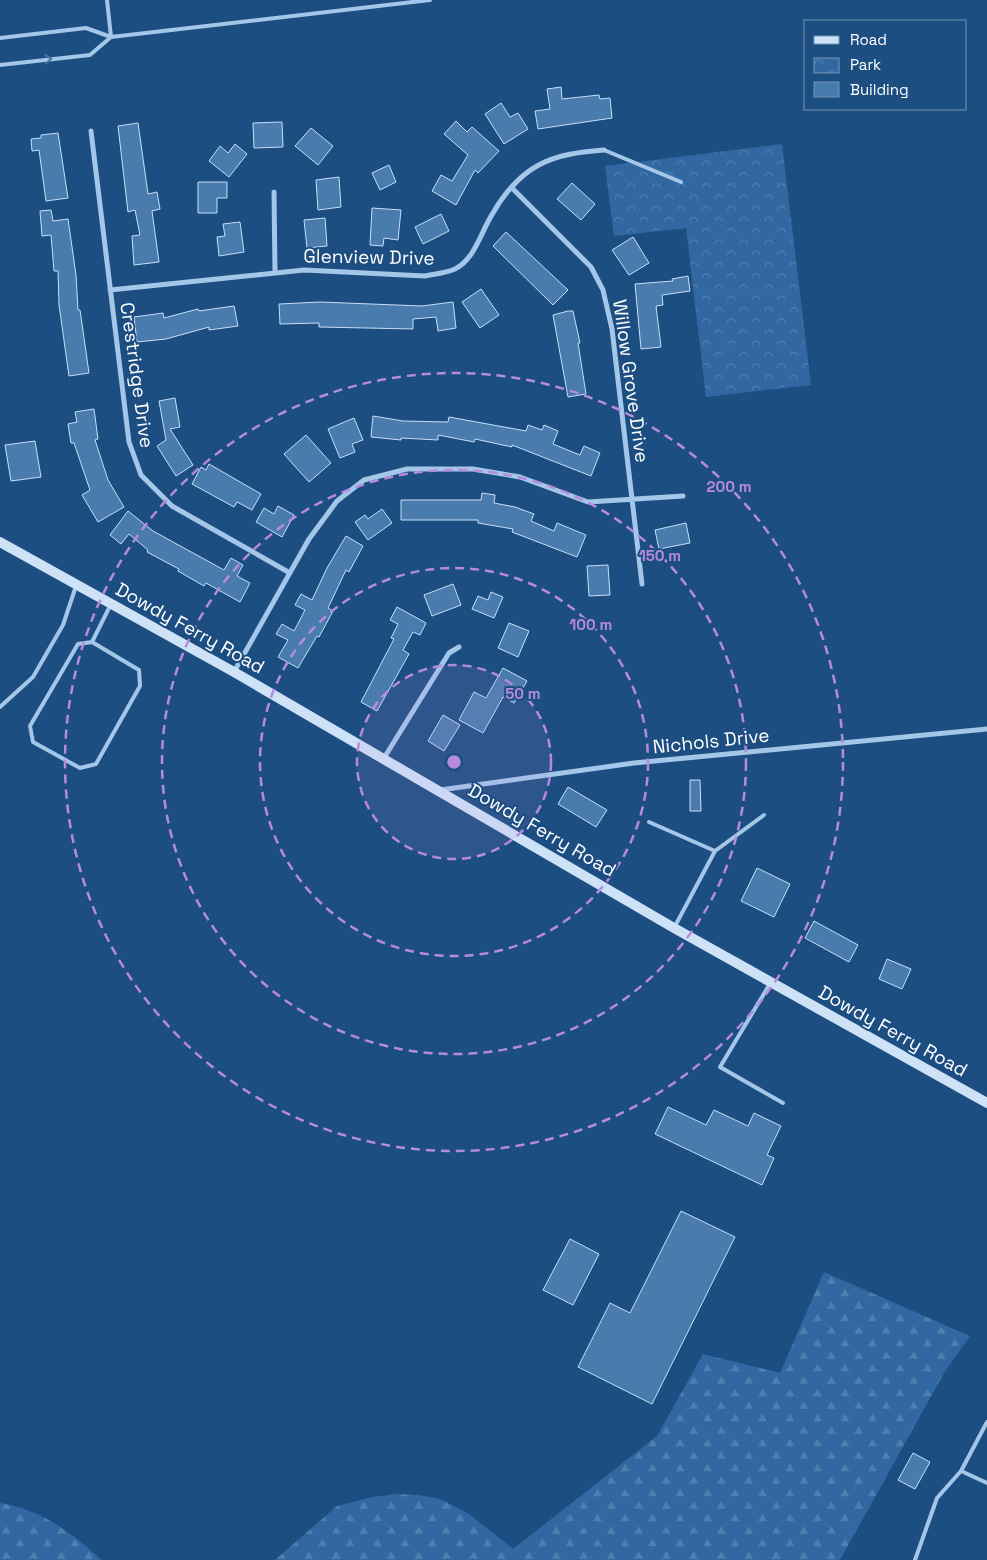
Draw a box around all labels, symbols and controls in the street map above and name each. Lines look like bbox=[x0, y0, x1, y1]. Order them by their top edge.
legend bbox=[804, 20, 967, 110]
text: Road bbox=[850, 30, 887, 49]
one-way arrow bbox=[45, 54, 53, 65]
text: Park bbox=[850, 55, 881, 74]
text: Building bbox=[850, 80, 909, 99]
street label: Glenview Drive bbox=[303, 243, 435, 271]
street label: Willow Grove Drive bbox=[607, 298, 655, 464]
street label: Crestridge Drive bbox=[114, 301, 160, 449]
text: 200 m bbox=[707, 477, 751, 496]
text: 150 m bbox=[639, 546, 681, 565]
street label: Dowdy Ferry Road bbox=[111, 577, 269, 679]
text: 100 m bbox=[570, 615, 612, 634]
text: 50 m bbox=[505, 684, 541, 703]
street label: Nichols Drive bbox=[651, 722, 771, 760]
centre of rings bbox=[445, 753, 463, 771]
street label: Dowdy Ferry Road bbox=[464, 777, 620, 883]
street label: Dowdy Ferry Road bbox=[814, 980, 972, 1082]

